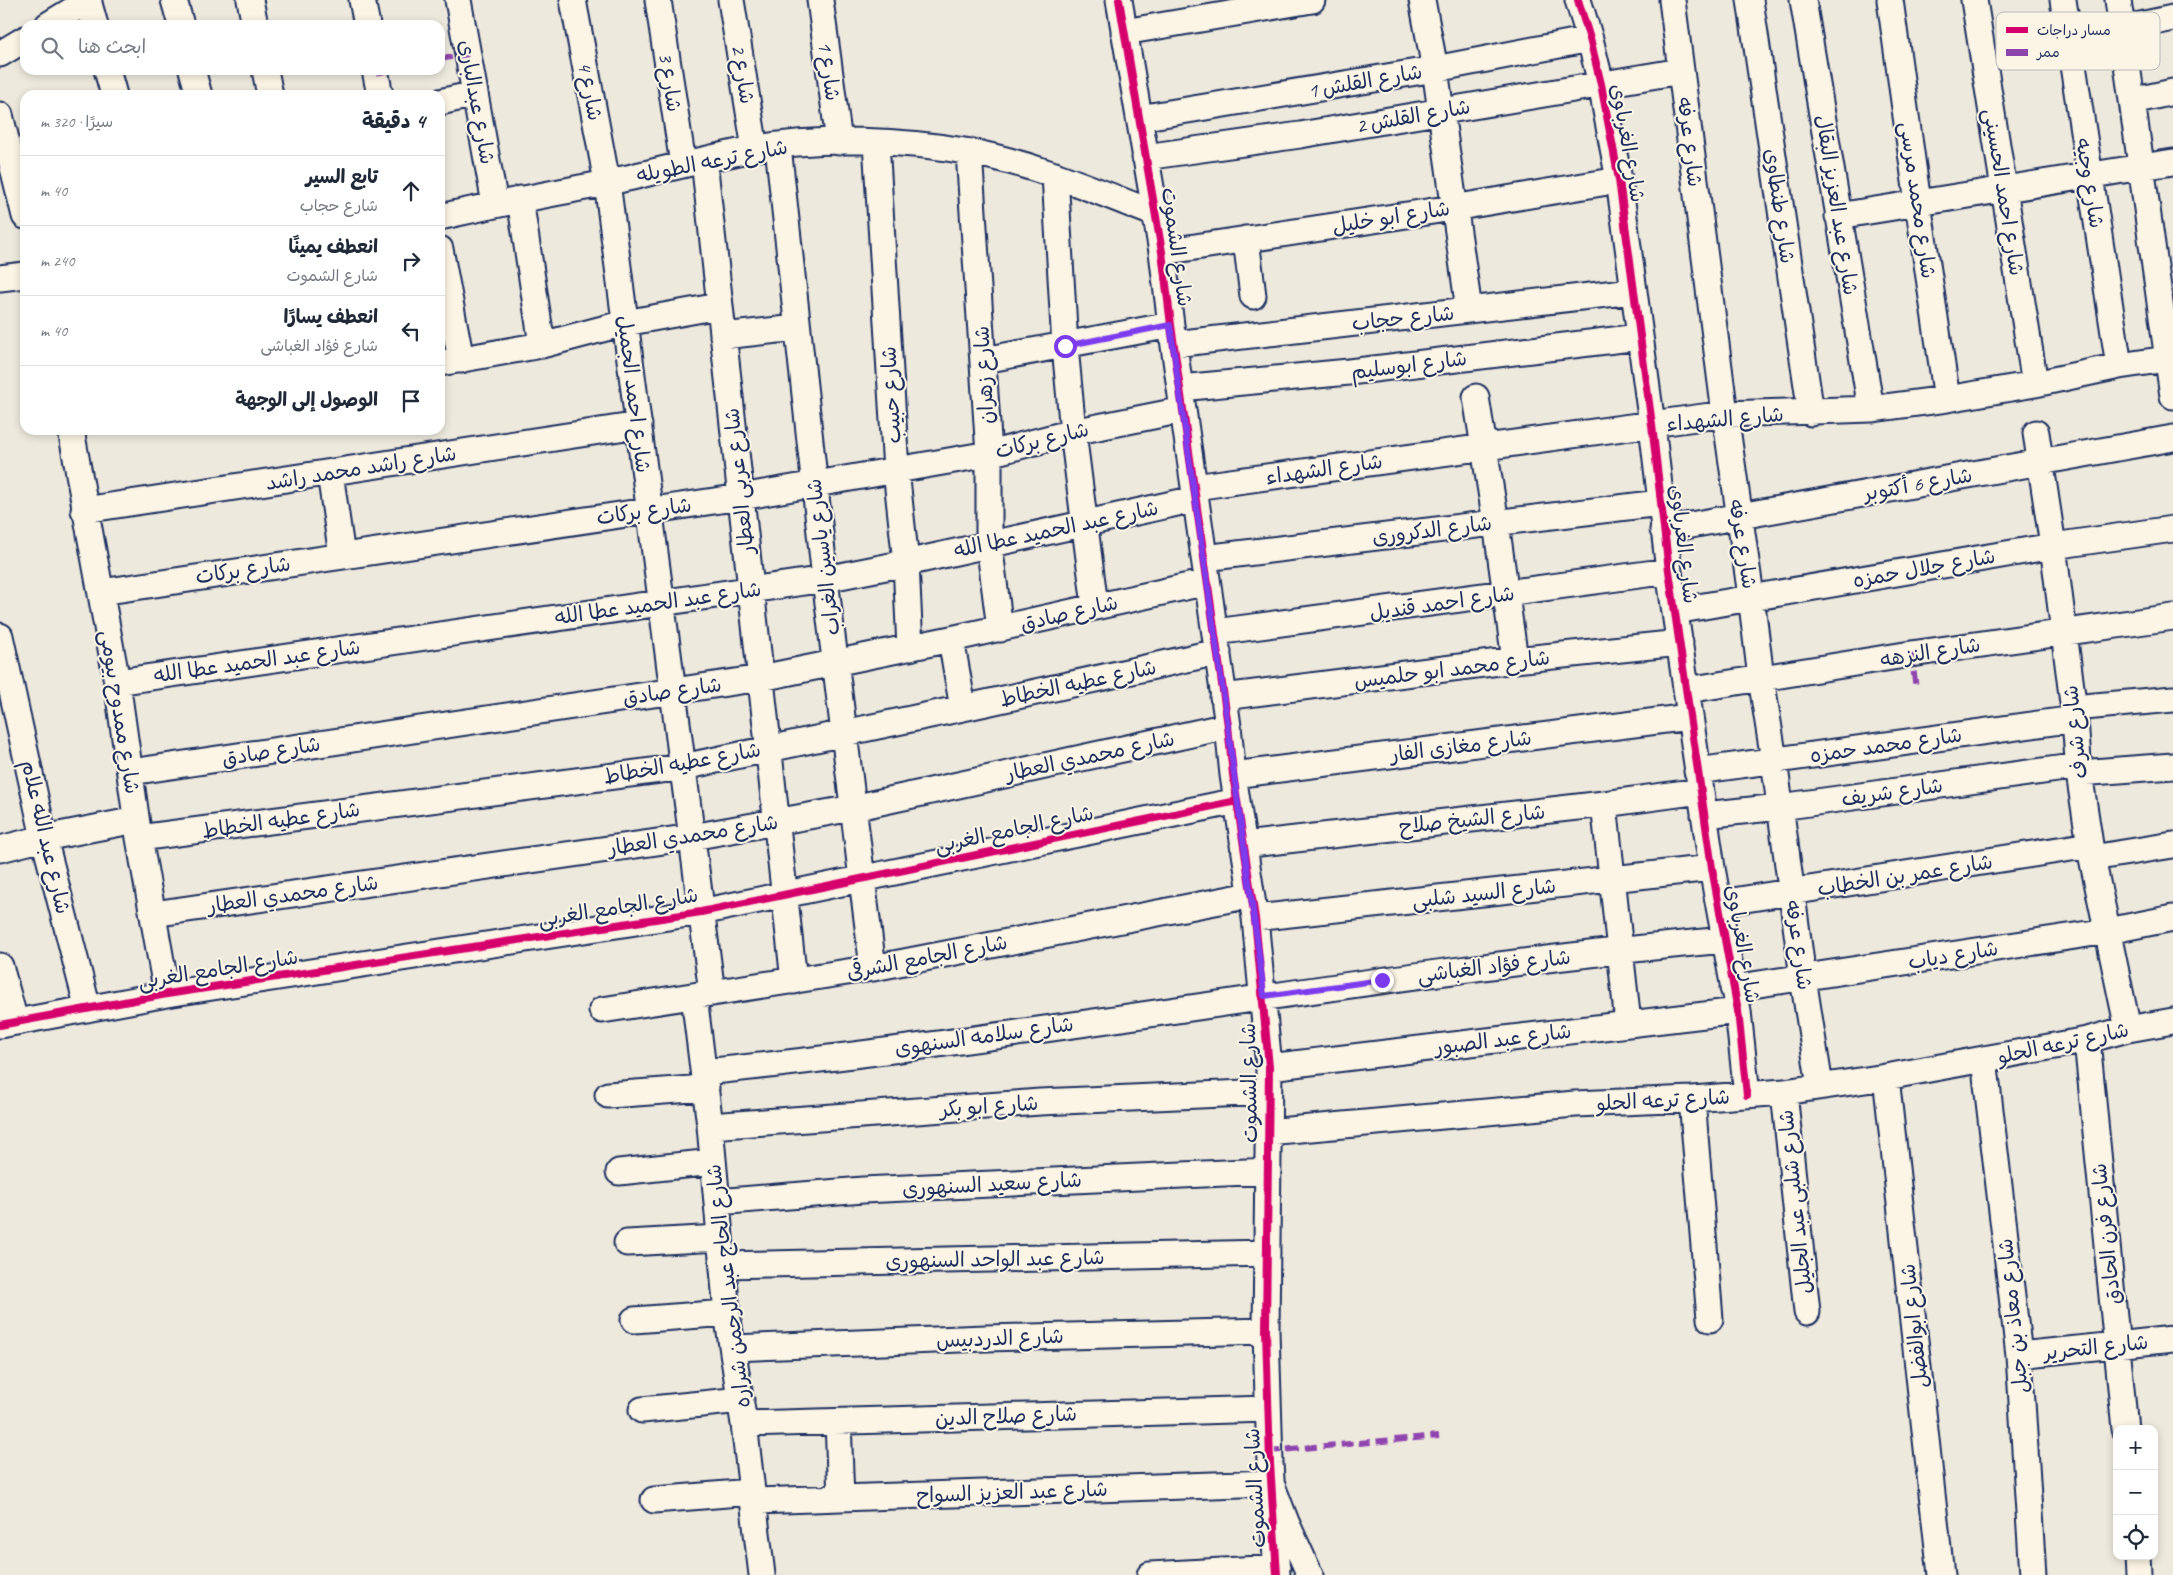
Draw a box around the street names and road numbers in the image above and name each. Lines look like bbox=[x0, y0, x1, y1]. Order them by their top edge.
street label: شارع عبدالبارى bbox=[451, 38, 501, 167]
street label: شارع 1 bbox=[810, 39, 846, 103]
street label: شارع 2 bbox=[723, 42, 761, 106]
street label: شارع 3 bbox=[650, 50, 688, 114]
street label: شارع القلش 1 bbox=[1306, 58, 1425, 106]
street label: شارع 4 bbox=[570, 59, 608, 123]
street label: شارع الغرباوى bbox=[1603, 82, 1651, 205]
street label: شارع القلش 2 bbox=[1354, 93, 1473, 141]
street label: شارع عرفه bbox=[1670, 96, 1708, 189]
street label: شارع احمد الحسينى bbox=[1976, 107, 2030, 278]
street label: شارع عبد العزيز البقال bbox=[1808, 113, 1864, 297]
street label: شارع محمد مرسى bbox=[1892, 120, 1942, 280]
street label: شارع ترعه الطويله bbox=[634, 134, 790, 190]
street label: شارع وجيه bbox=[2068, 136, 2110, 230]
street label: شارع طنطاوى bbox=[1757, 147, 1801, 265]
street label: شارع الشموت bbox=[1154, 186, 1198, 309]
street label: شارع ابو خليل bbox=[1330, 195, 1452, 241]
street label: شارع حجاب bbox=[1350, 300, 1456, 338]
street label: شارع احمد الجميل bbox=[609, 314, 657, 475]
street label: شارع زهران bbox=[968, 325, 1002, 425]
street label: شارع ابوسليم bbox=[1350, 345, 1469, 388]
street label: شارع حبيب bbox=[875, 346, 909, 444]
street label: شارع الشهداء bbox=[1665, 401, 1785, 439]
street label: شارع عربى العطار bbox=[718, 406, 762, 557]
street label: شارع بركات bbox=[992, 416, 1092, 466]
street label: شارع راشد محمد راشد bbox=[264, 440, 459, 498]
street label: شارع الشهداء bbox=[1264, 448, 1384, 492]
street label: شارع 6 أكتوبر bbox=[1860, 462, 1975, 509]
street label: شارع ياسين الغراب bbox=[800, 477, 847, 637]
street label: شارع الغرباوى bbox=[1662, 483, 1704, 605]
street label: شارع بركات bbox=[595, 491, 693, 533]
street label: شارع عبد الحميد عطا الله bbox=[951, 495, 1161, 565]
street label: شارع عرفه bbox=[1721, 497, 1763, 591]
street label: شارع الدكرورى bbox=[1371, 510, 1494, 552]
street label: شارع جلال حمزه bbox=[1851, 543, 1998, 595]
street label: شارع بركات bbox=[194, 550, 292, 592]
street label: شارع عبد الحميد عطا الله bbox=[553, 576, 763, 632]
street label: شارع احمد قنديل bbox=[1368, 580, 1516, 628]
street label: شارع صادق bbox=[1018, 589, 1121, 639]
street label: شارع ممدوح بيومى bbox=[92, 628, 146, 796]
street label: شارع النزهه bbox=[1878, 631, 1983, 675]
street label: شارع عبد الحميد عطا الله bbox=[152, 634, 362, 690]
street label: شارع محمد ابو حلميس bbox=[1353, 644, 1552, 696]
street label: شارع عطيه الخطاط bbox=[997, 654, 1159, 714]
street label: شارع صادق bbox=[621, 671, 723, 713]
street label: شارع شرف bbox=[2057, 684, 2095, 780]
street label: شارع محمد حمزه bbox=[1808, 721, 1964, 771]
street label: شارع مغازى الفار bbox=[1387, 724, 1533, 770]
street label: شارع محمدي العطار bbox=[1001, 725, 1177, 789]
street label: شارع صادق bbox=[220, 730, 322, 774]
street label: شارع عطيه الخطاط bbox=[601, 736, 763, 792]
street label: شارع عبد الله علام bbox=[13, 758, 76, 917]
street label: شارع شريف bbox=[1840, 772, 1945, 814]
street label: شارع عطيه الخطاط bbox=[200, 796, 362, 846]
street label: شارع الشيخ صلاح bbox=[1398, 798, 1547, 842]
street label: شارع الجامع الغربى bbox=[932, 799, 1096, 861]
street label: شارع محمدي العطار bbox=[604, 809, 780, 864]
street label: شارع عمر بن الخطاب bbox=[1815, 848, 1995, 904]
street label: شارع محمدي العطار bbox=[204, 869, 380, 921]
street label: شارع السيد شلبى bbox=[1411, 873, 1558, 915]
street label: شارع الجامع الغربى bbox=[536, 881, 700, 934]
street label: شارع الغرباوى bbox=[1718, 883, 1766, 1006]
street label: شارع عرفه bbox=[1778, 898, 1818, 992]
street label: شارع الجامع الشرقى bbox=[844, 929, 1010, 987]
street label: شارع دياب bbox=[1906, 935, 2000, 977]
street label: شارع الجامع الغربى bbox=[136, 943, 300, 996]
street label: شارع فؤاد الغباشى bbox=[1416, 944, 1572, 990]
street label: شارع سلامه السنهوى bbox=[893, 1011, 1075, 1063]
street label: شارع ترعه الحلو bbox=[1994, 1016, 2132, 1072]
street label: شارع عبد الصبور bbox=[1431, 1018, 1573, 1063]
street label: شارع الشموت bbox=[1235, 1023, 1265, 1143]
street label: شارع ترعه الحلو bbox=[1595, 1084, 1731, 1119]
street label: شارع ابو بكر bbox=[937, 1090, 1039, 1125]
street label: شارع شلبى عبد الجليل bbox=[1772, 1108, 1820, 1295]
street label: شارع الحاج عبد الرحمن شراره bbox=[700, 1162, 758, 1409]
street label: شارع فرن الحادق bbox=[2086, 1162, 2128, 1306]
street label: شارع سعيد السنهورى bbox=[902, 1166, 1083, 1204]
street label: شارع معاذ بن جبل bbox=[1992, 1237, 2036, 1395]
street label: شارع عبد الواحد السنهورى bbox=[885, 1244, 1105, 1276]
street label: شارع ابوالفضل bbox=[1895, 1262, 1935, 1390]
street label: شارع الدردبيس bbox=[936, 1323, 1064, 1355]
street label: شارع التحرير bbox=[2040, 1329, 2150, 1368]
street label: شارع صلاح الدين bbox=[935, 1401, 1077, 1433]
street label: شارع الشموت bbox=[1239, 1427, 1273, 1549]
street label: شارع عبد العزيز السواح bbox=[916, 1476, 1108, 1510]

